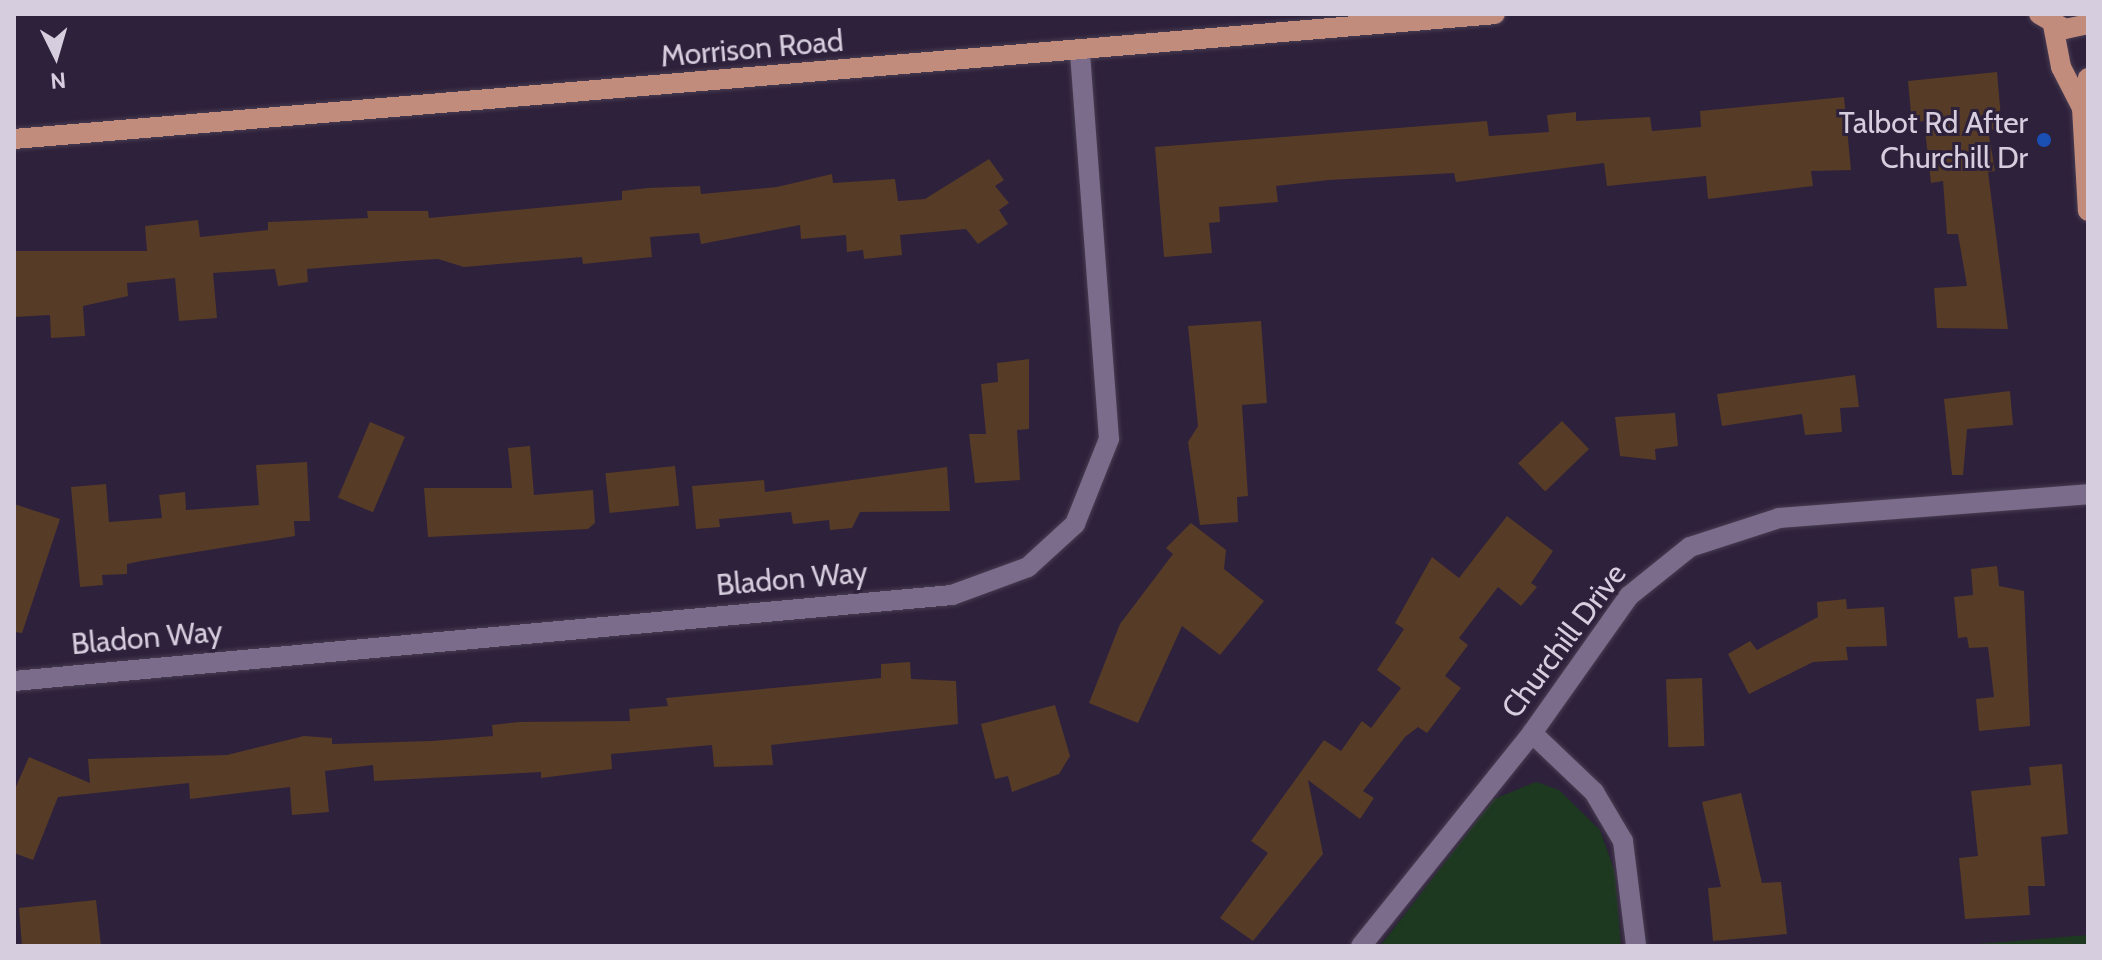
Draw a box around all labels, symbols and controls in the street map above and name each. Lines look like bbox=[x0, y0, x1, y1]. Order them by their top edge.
north arrow bbox=[16, 16, 96, 96]
street label: Morrison Road bbox=[659, 23, 845, 75]
text: N bbox=[49, 66, 67, 95]
place label: Talbot Rd After Churchill Dr bbox=[1839, 105, 2028, 176]
marker: Talbot Rd After Churchill Dr bbox=[2035, 131, 2053, 149]
street label: Bladon Way bbox=[715, 554, 869, 604]
street label: Churchill Drive bbox=[1494, 557, 1634, 725]
street label: Bladon Way bbox=[70, 613, 224, 663]

